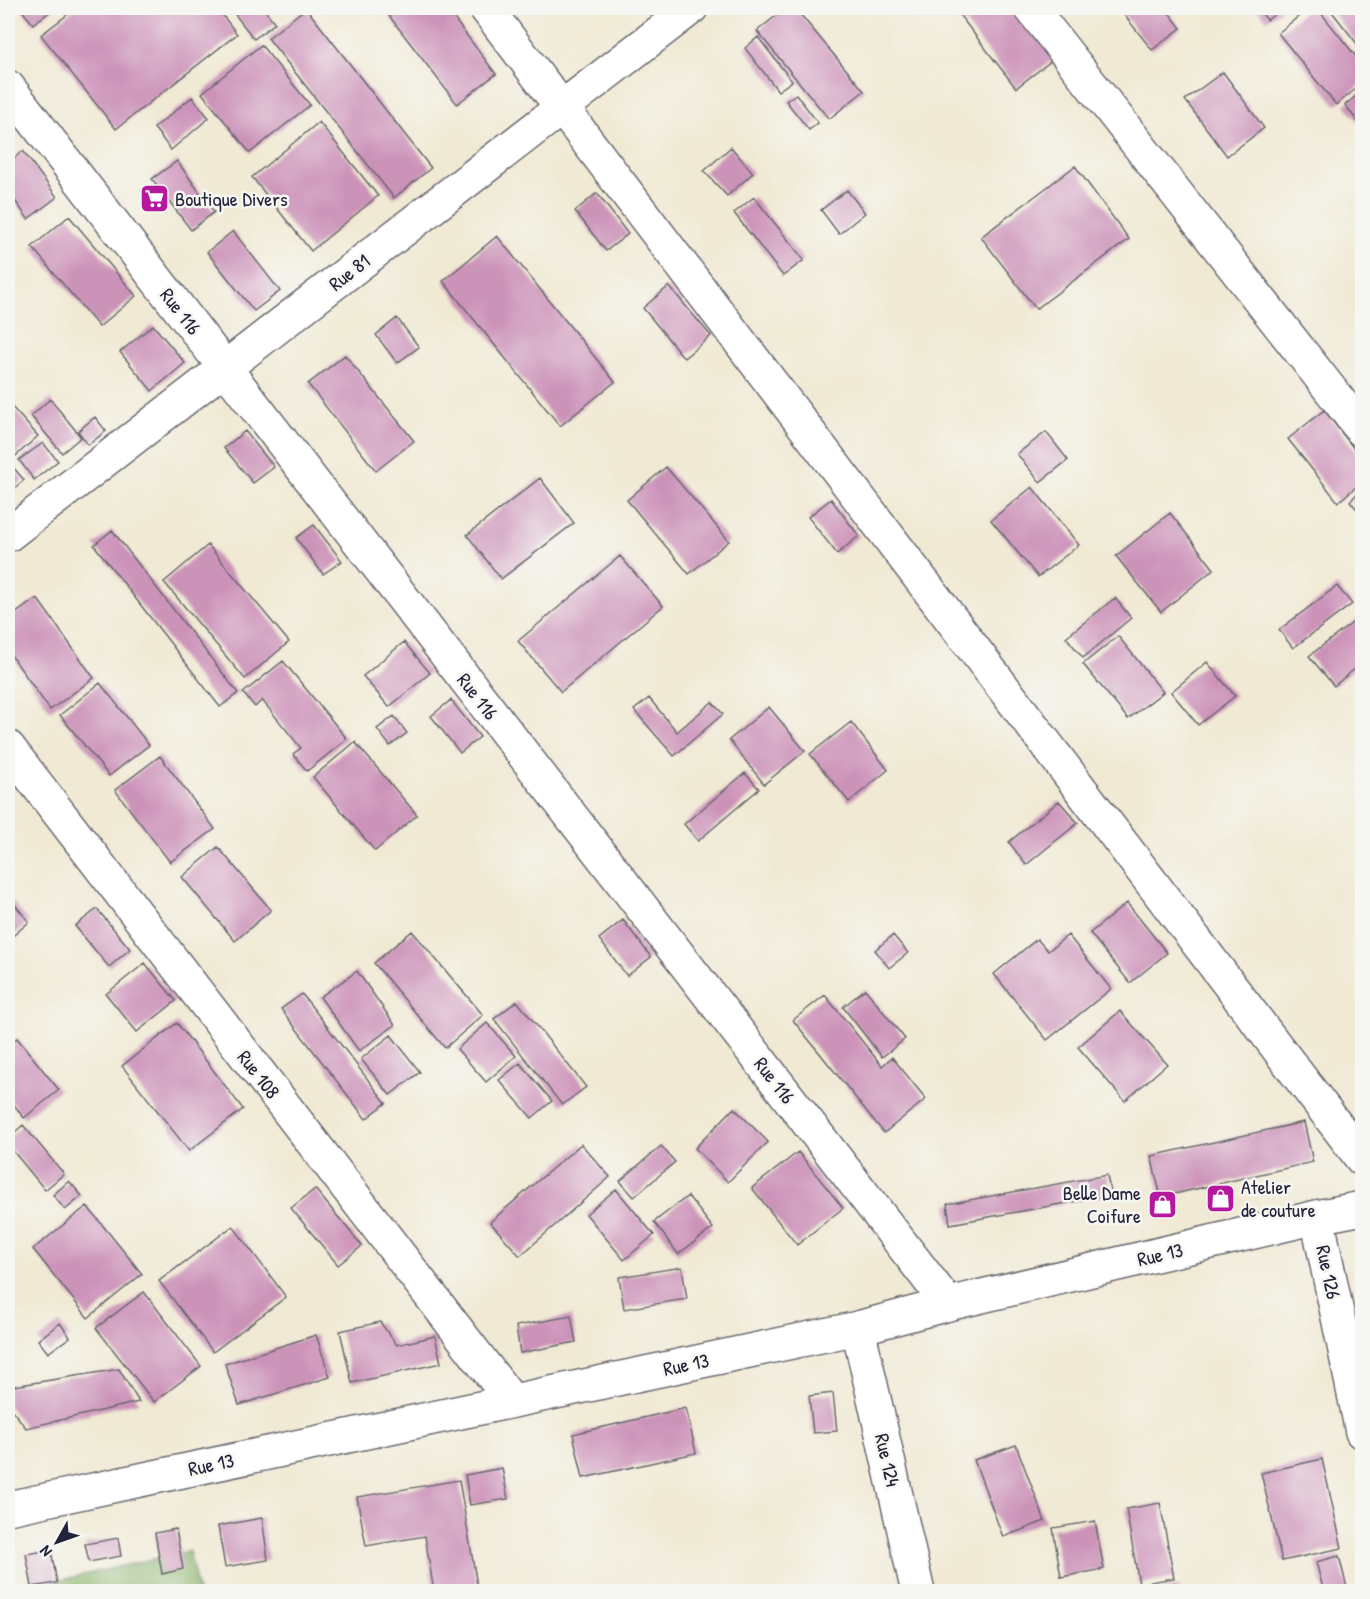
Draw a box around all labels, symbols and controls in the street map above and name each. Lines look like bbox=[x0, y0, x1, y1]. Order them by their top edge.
supermarket icon: Boutique Divers bbox=[138, 182, 170, 214]
place label: Boutique Divers bbox=[175, 185, 288, 212]
street label: Rue 81 bbox=[323, 247, 375, 297]
street label: Rue 116 bbox=[154, 282, 208, 340]
street label: Rue 116 bbox=[451, 667, 505, 725]
street label: Rue 108 bbox=[232, 1044, 286, 1104]
street label: Rue 116 bbox=[748, 1051, 802, 1109]
place label: Atelier de couture bbox=[1241, 1173, 1316, 1223]
place label: Belle Dame Coifure bbox=[1063, 1179, 1141, 1229]
shop icon: Atelier de couture bbox=[1204, 1182, 1236, 1214]
shop icon: Belle Dame Coifure bbox=[1146, 1188, 1178, 1220]
street label: Rue 13 bbox=[1135, 1236, 1185, 1272]
street label: Rue 126 bbox=[1310, 1243, 1348, 1301]
street label: Rue 13 bbox=[661, 1346, 711, 1382]
street label: Rue 124 bbox=[869, 1431, 907, 1489]
street label: Rue 13 bbox=[186, 1446, 236, 1482]
north arrow bbox=[27, 1512, 87, 1572]
text: N bbox=[34, 1541, 57, 1562]

